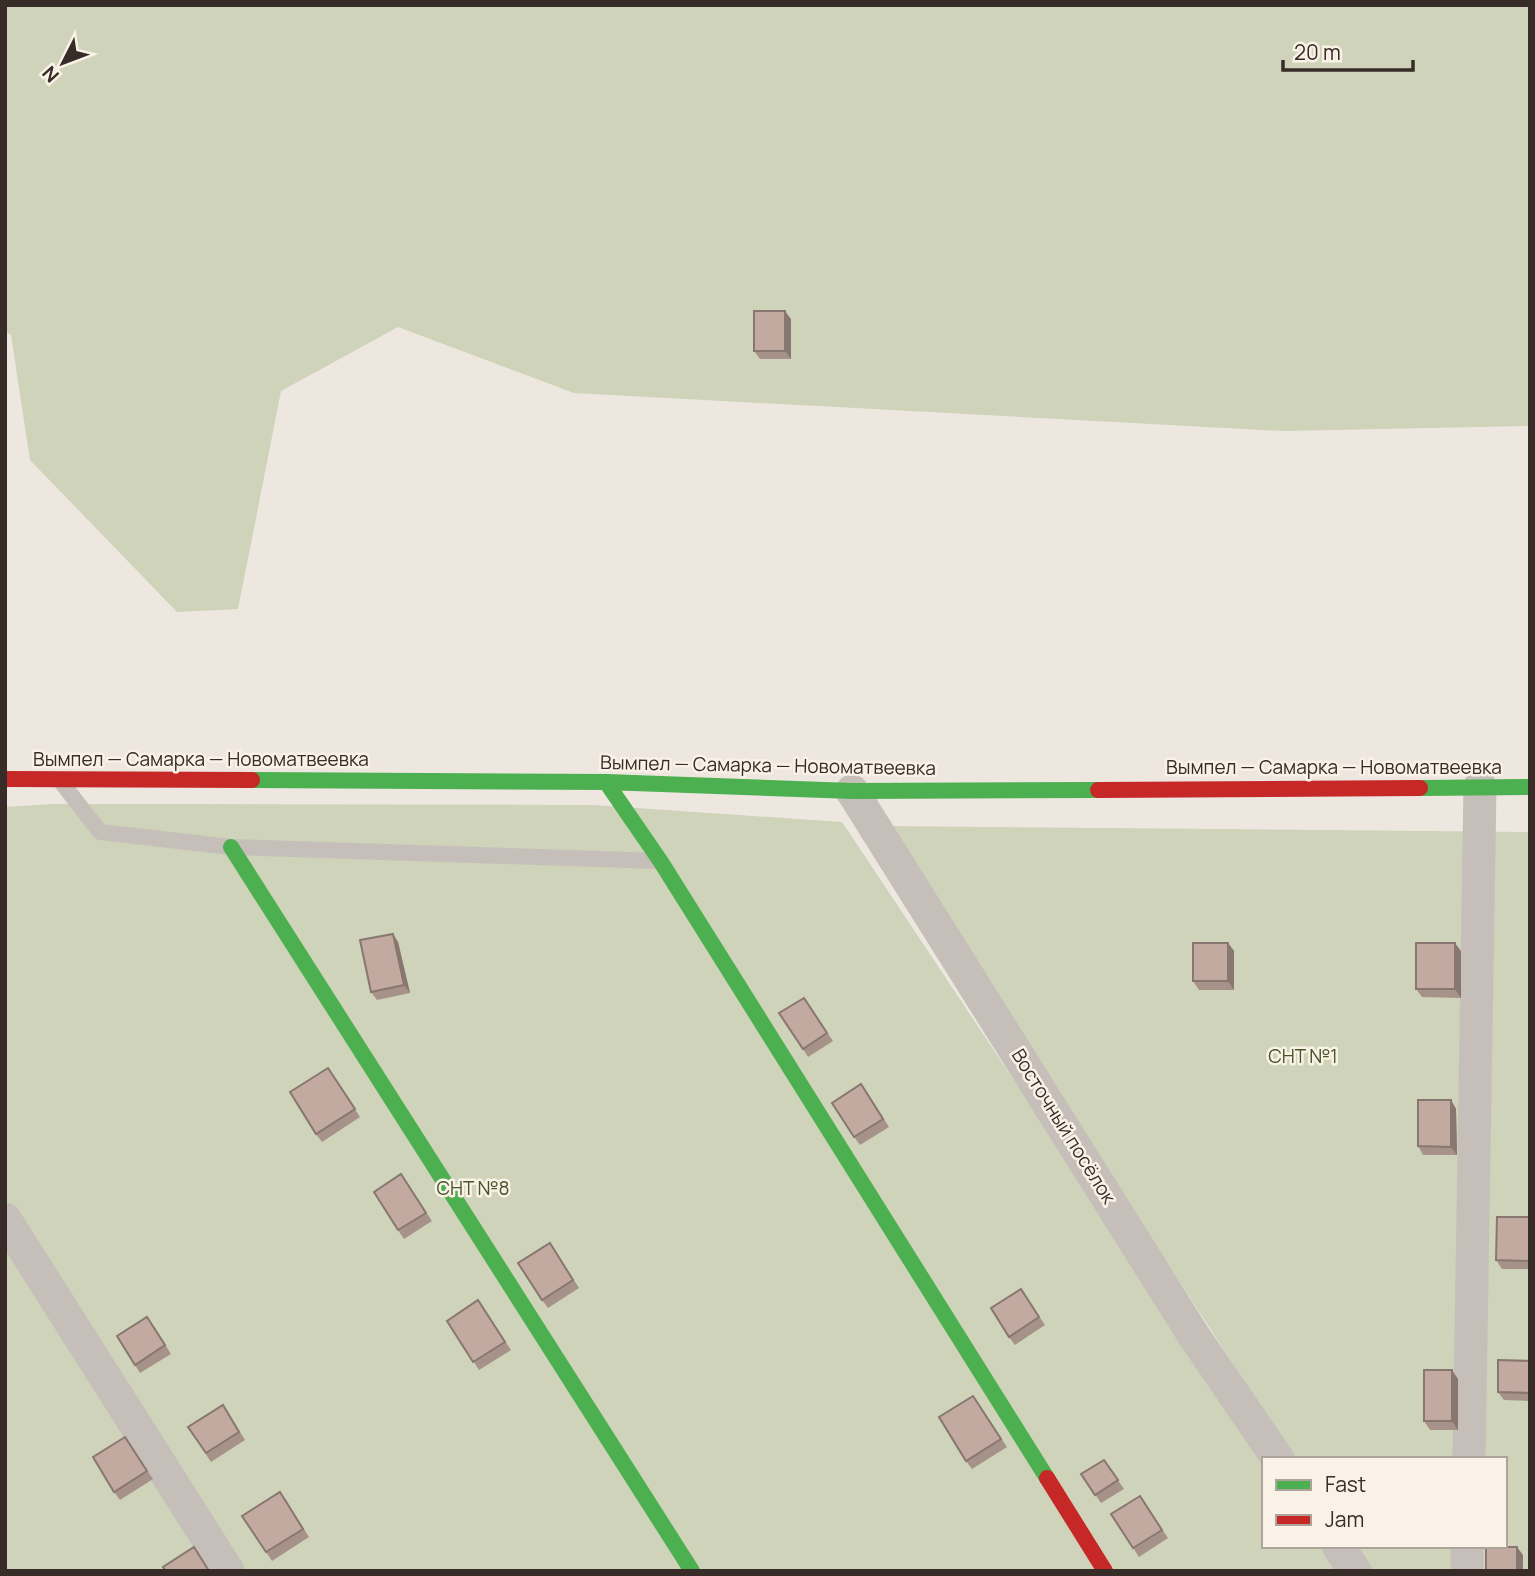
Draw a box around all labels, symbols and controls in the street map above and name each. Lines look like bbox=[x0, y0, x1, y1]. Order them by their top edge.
north arrow bbox=[28, 28, 98, 98]
scale bar bbox=[1283, 28, 1412, 72]
text: 20 m bbox=[1294, 38, 1341, 66]
text: N bbox=[36, 61, 65, 88]
street label: Вымпел — Самарка — Новоматвеевка bbox=[33, 746, 369, 772]
street label: Вымпел — Самарка — Новоматвеевка bbox=[600, 749, 936, 781]
street label: Вымпел — Самарка — Новоматвеевка bbox=[1166, 754, 1502, 780]
park label: СНТ №1 bbox=[1268, 1043, 1338, 1069]
street label: Восточный посёлок bbox=[1006, 1044, 1122, 1209]
park label: СНТ №8 bbox=[436, 1175, 510, 1201]
legend bbox=[1262, 1457, 1507, 1548]
text: Fast bbox=[1325, 1470, 1366, 1498]
text: Jam bbox=[1325, 1505, 1364, 1533]

